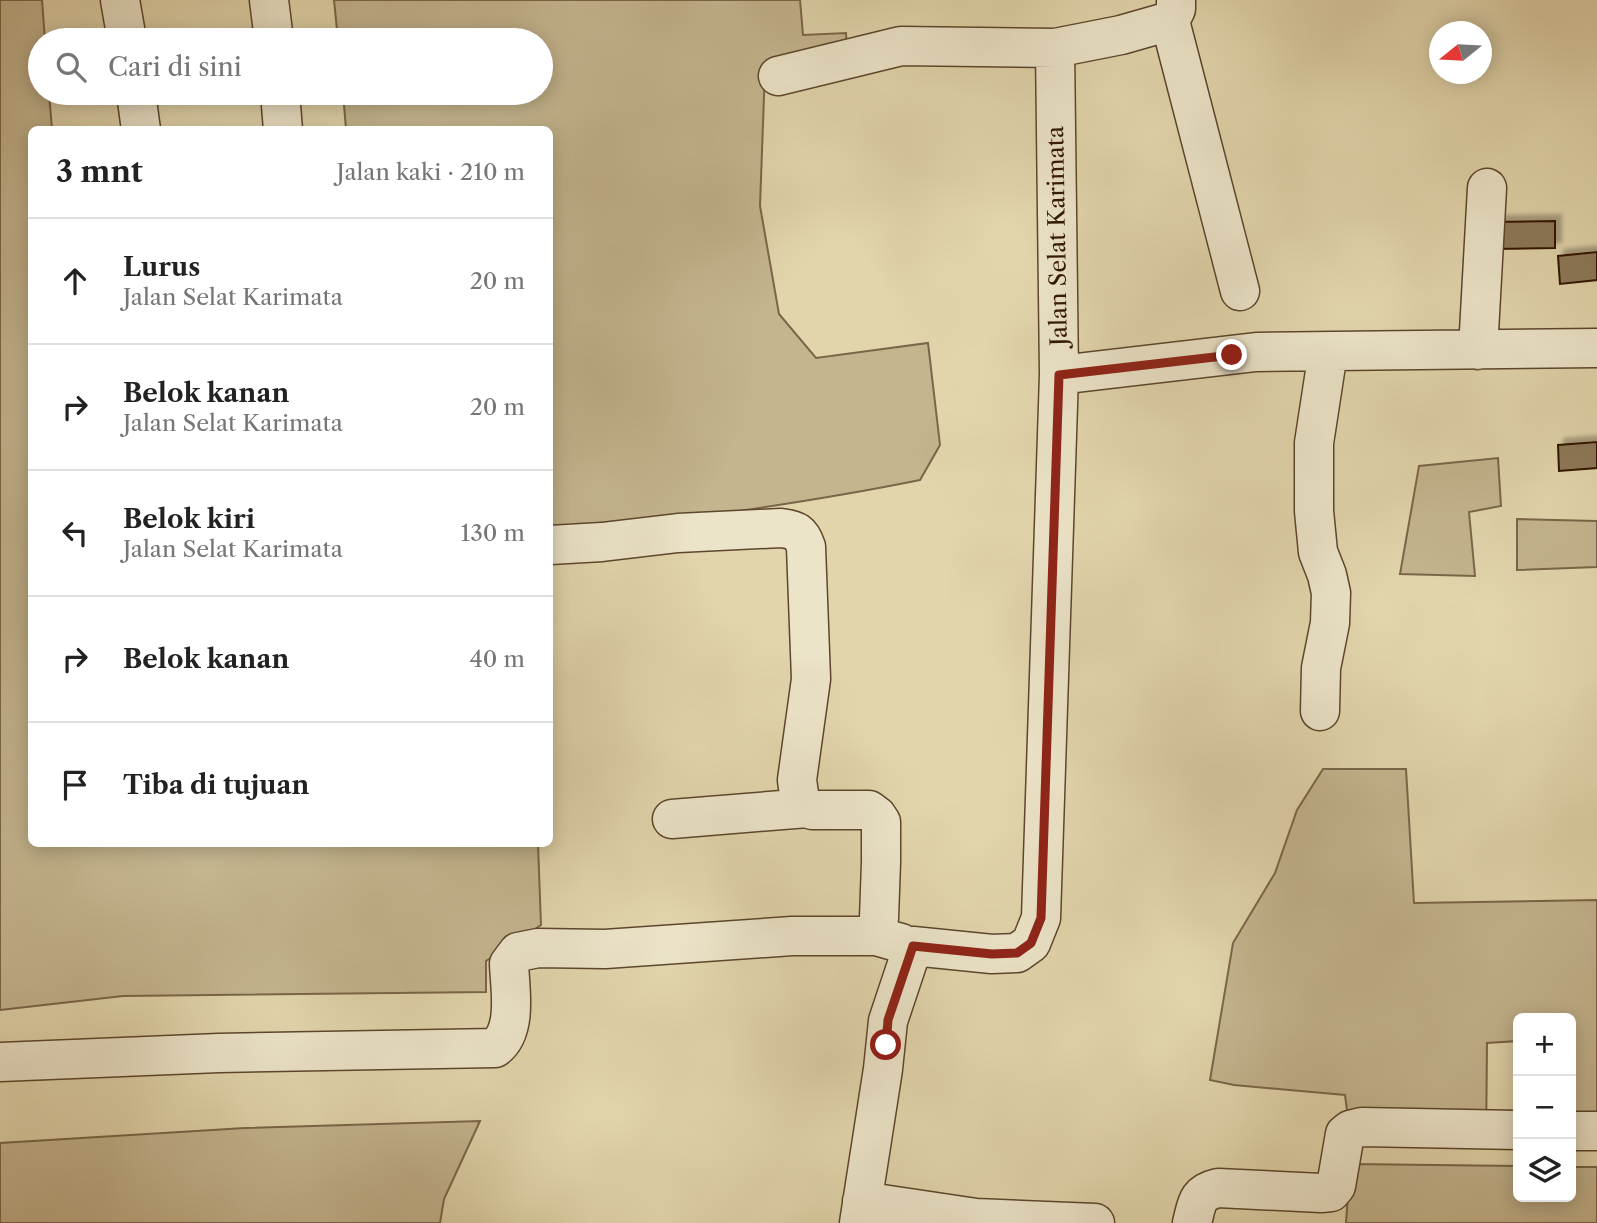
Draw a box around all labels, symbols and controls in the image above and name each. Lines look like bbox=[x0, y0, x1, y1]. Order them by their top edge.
north arrow bbox=[1429, 21, 1492, 84]
search box bbox=[28, 28, 553, 105]
icon: search bbox=[52, 48, 90, 86]
text: Cari di sini bbox=[108, 51, 242, 83]
street label: Jalan Selat Karimata bbox=[1041, 125, 1073, 349]
text: 3 mnt bbox=[56, 153, 143, 190]
text: Jalan kaki · 210 m bbox=[337, 158, 525, 186]
text: Lurus bbox=[123, 251, 200, 283]
icon: ahead bbox=[56, 262, 94, 300]
text: 20 m bbox=[470, 267, 525, 295]
text: Jalan Selat Karimata bbox=[123, 283, 343, 311]
route end bbox=[1216, 339, 1247, 370]
text: Belok kanan bbox=[123, 377, 289, 409]
icon: right bbox=[56, 388, 94, 426]
text: 20 m bbox=[470, 393, 525, 421]
text: Jalan Selat Karimata bbox=[123, 409, 343, 437]
text: Belok kiri bbox=[123, 503, 255, 535]
icon: left bbox=[56, 514, 94, 552]
text: 130 m bbox=[461, 519, 525, 547]
text: Jalan Selat Karimata bbox=[123, 535, 343, 563]
icon: right bbox=[56, 640, 94, 678]
text: Belok kanan bbox=[123, 643, 289, 675]
text: 40 m bbox=[470, 645, 525, 673]
icon: arrive bbox=[56, 766, 94, 804]
text: Tiba di tujuan bbox=[123, 769, 309, 801]
map controls bbox=[1513, 1013, 1576, 1202]
button: + bbox=[1513, 1013, 1576, 1076]
route start bbox=[870, 1029, 901, 1060]
button: − bbox=[1513, 1076, 1576, 1139]
button: layers bbox=[1513, 1139, 1576, 1202]

